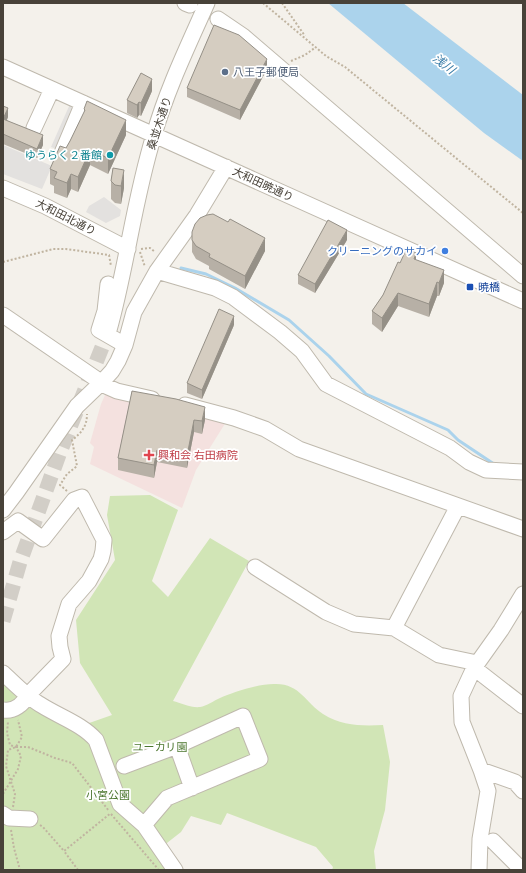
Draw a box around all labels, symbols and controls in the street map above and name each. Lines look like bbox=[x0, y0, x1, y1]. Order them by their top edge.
water label: 浅川 bbox=[430, 50, 460, 78]
place label: 八王子郵便局 bbox=[233, 65, 299, 78]
marker: 八王子郵便局 bbox=[220, 67, 230, 77]
street label: 桑並木通り bbox=[144, 95, 173, 151]
place label: ゆうらく２番館 bbox=[25, 148, 102, 161]
marker: ゆうらく２番館 bbox=[105, 150, 115, 160]
street label: 大和田暁通り bbox=[231, 164, 296, 203]
street label: 大和田北通り bbox=[34, 196, 99, 237]
place label: クリーニングのサカイ bbox=[327, 244, 437, 257]
marker: クリーニングのサカイ bbox=[440, 246, 450, 256]
place label: 暁橋 bbox=[478, 280, 500, 293]
marker: 暁橋 bbox=[465, 282, 475, 292]
place label: 興和会 右田病院 bbox=[158, 448, 238, 461]
marker: 興和会 右田病院 bbox=[143, 449, 155, 461]
park label: ユーカリ園 bbox=[133, 740, 188, 753]
park label: 小宮公園 bbox=[86, 788, 130, 801]

